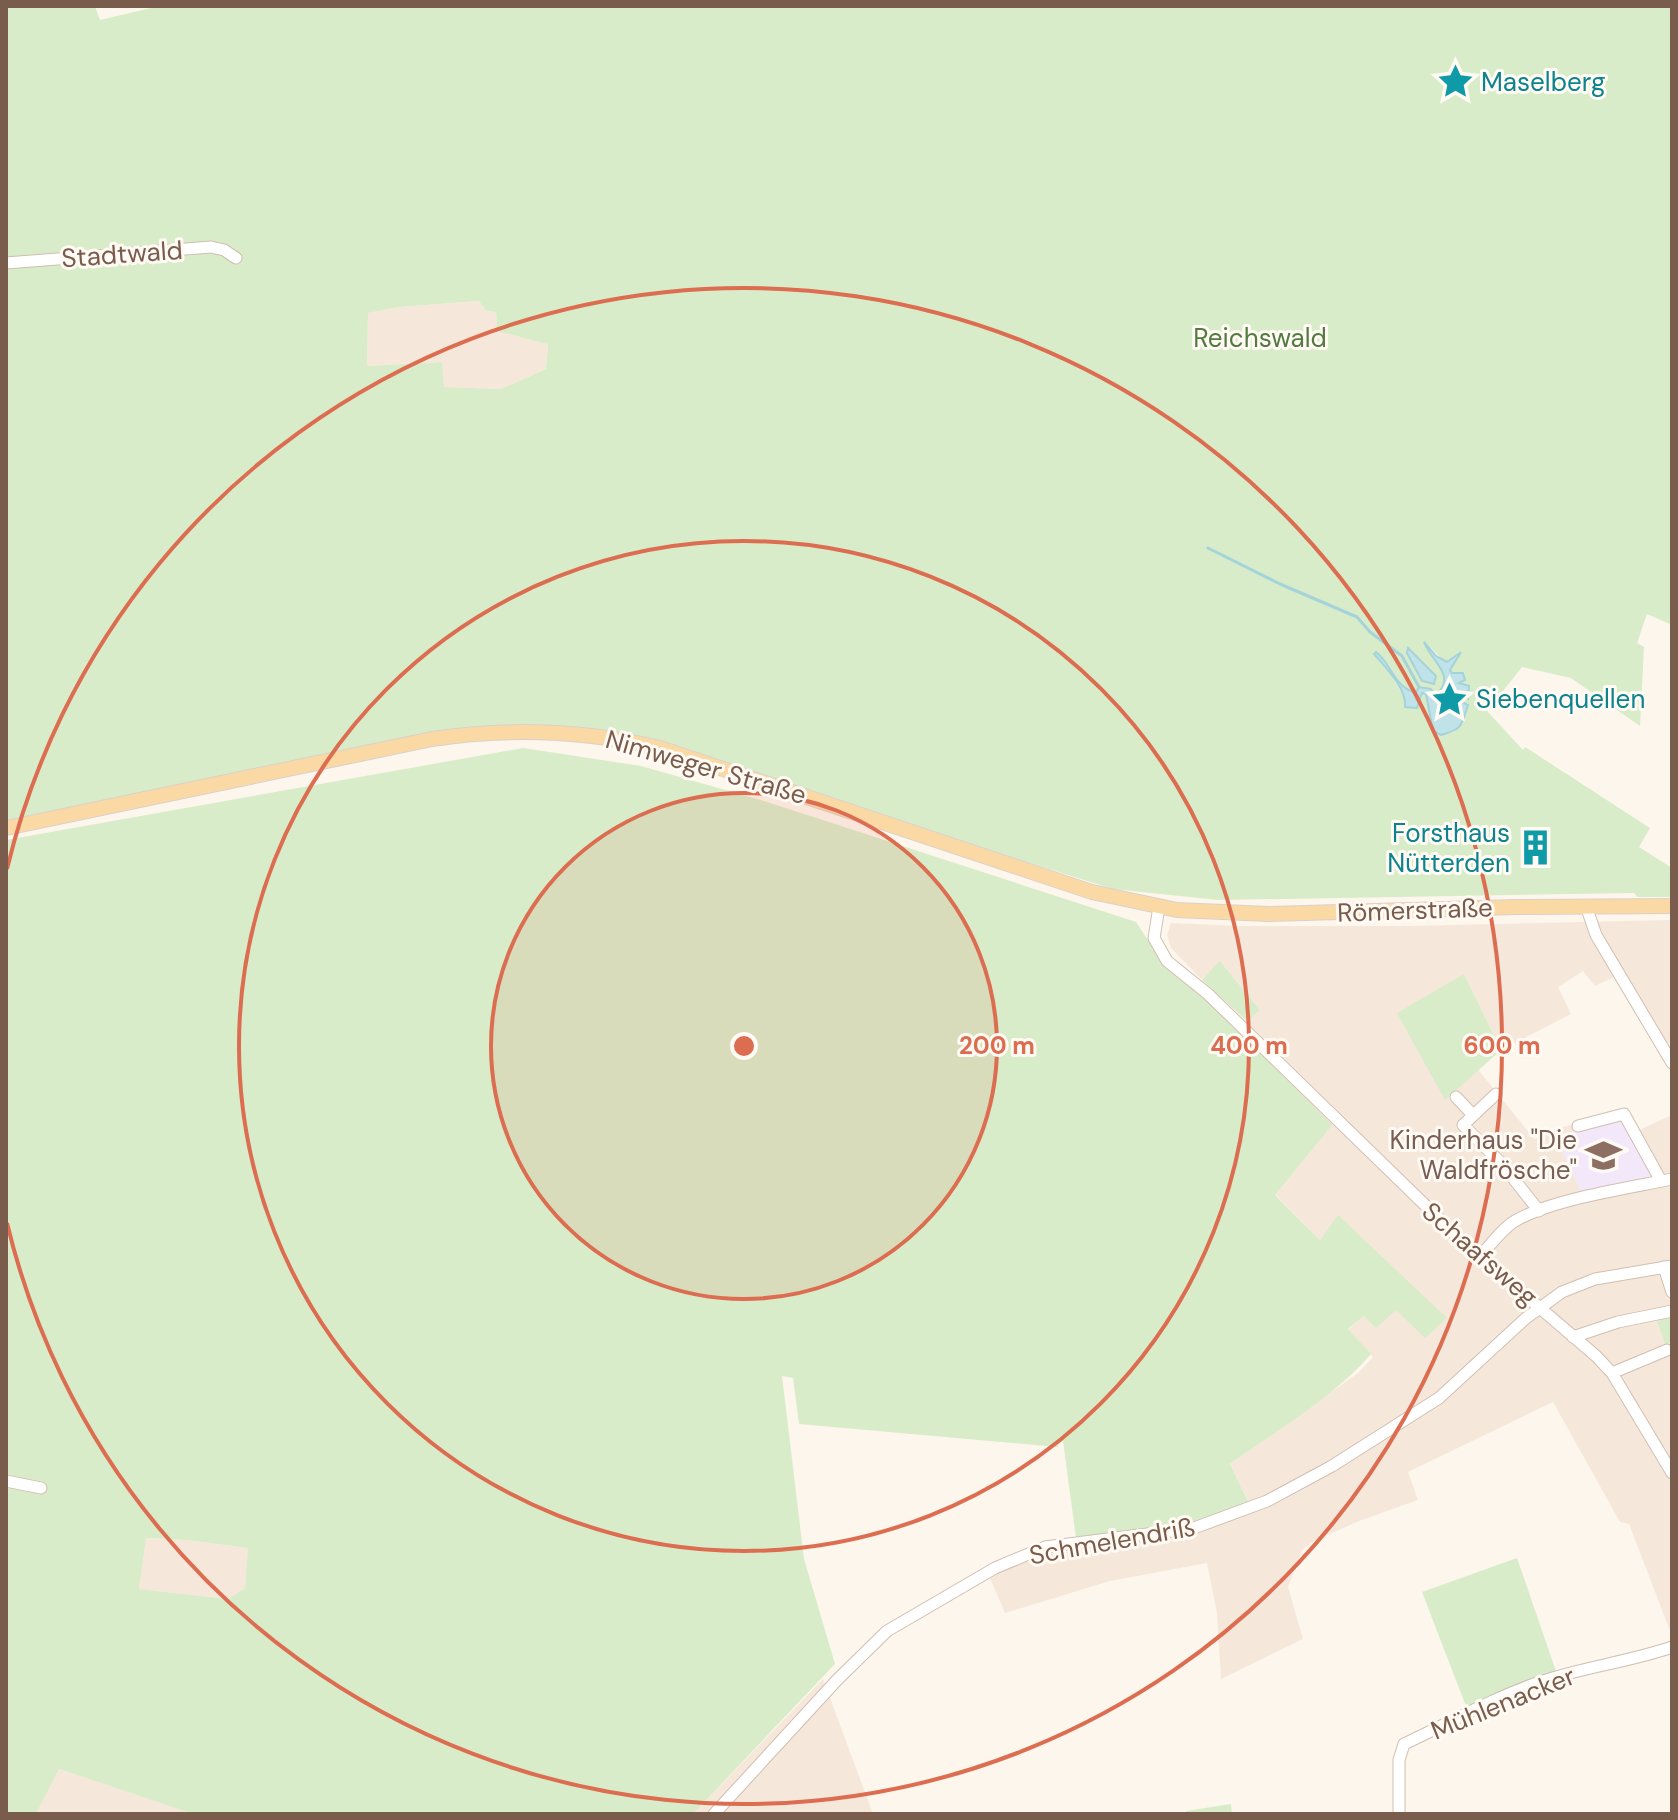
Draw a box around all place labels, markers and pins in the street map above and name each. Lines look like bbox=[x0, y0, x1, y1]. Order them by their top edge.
place icon: Maselberg bbox=[1436, 63, 1474, 101]
place label: Maselberg bbox=[1481, 65, 1606, 99]
place icon: Siebenquellen bbox=[1431, 680, 1469, 718]
place label: Siebenquellen bbox=[1476, 682, 1645, 716]
place label: Forsthaus Nütterden bbox=[1387, 816, 1510, 880]
building icon: Forsthaus Nütterden bbox=[1517, 829, 1555, 867]
centre of rings bbox=[730, 1032, 758, 1060]
place label: Kinderhaus "Die Waldfrösche" bbox=[1390, 1123, 1577, 1187]
school or university icon: Kinderhaus "Die Waldfrösche" bbox=[1584, 1136, 1622, 1174]

